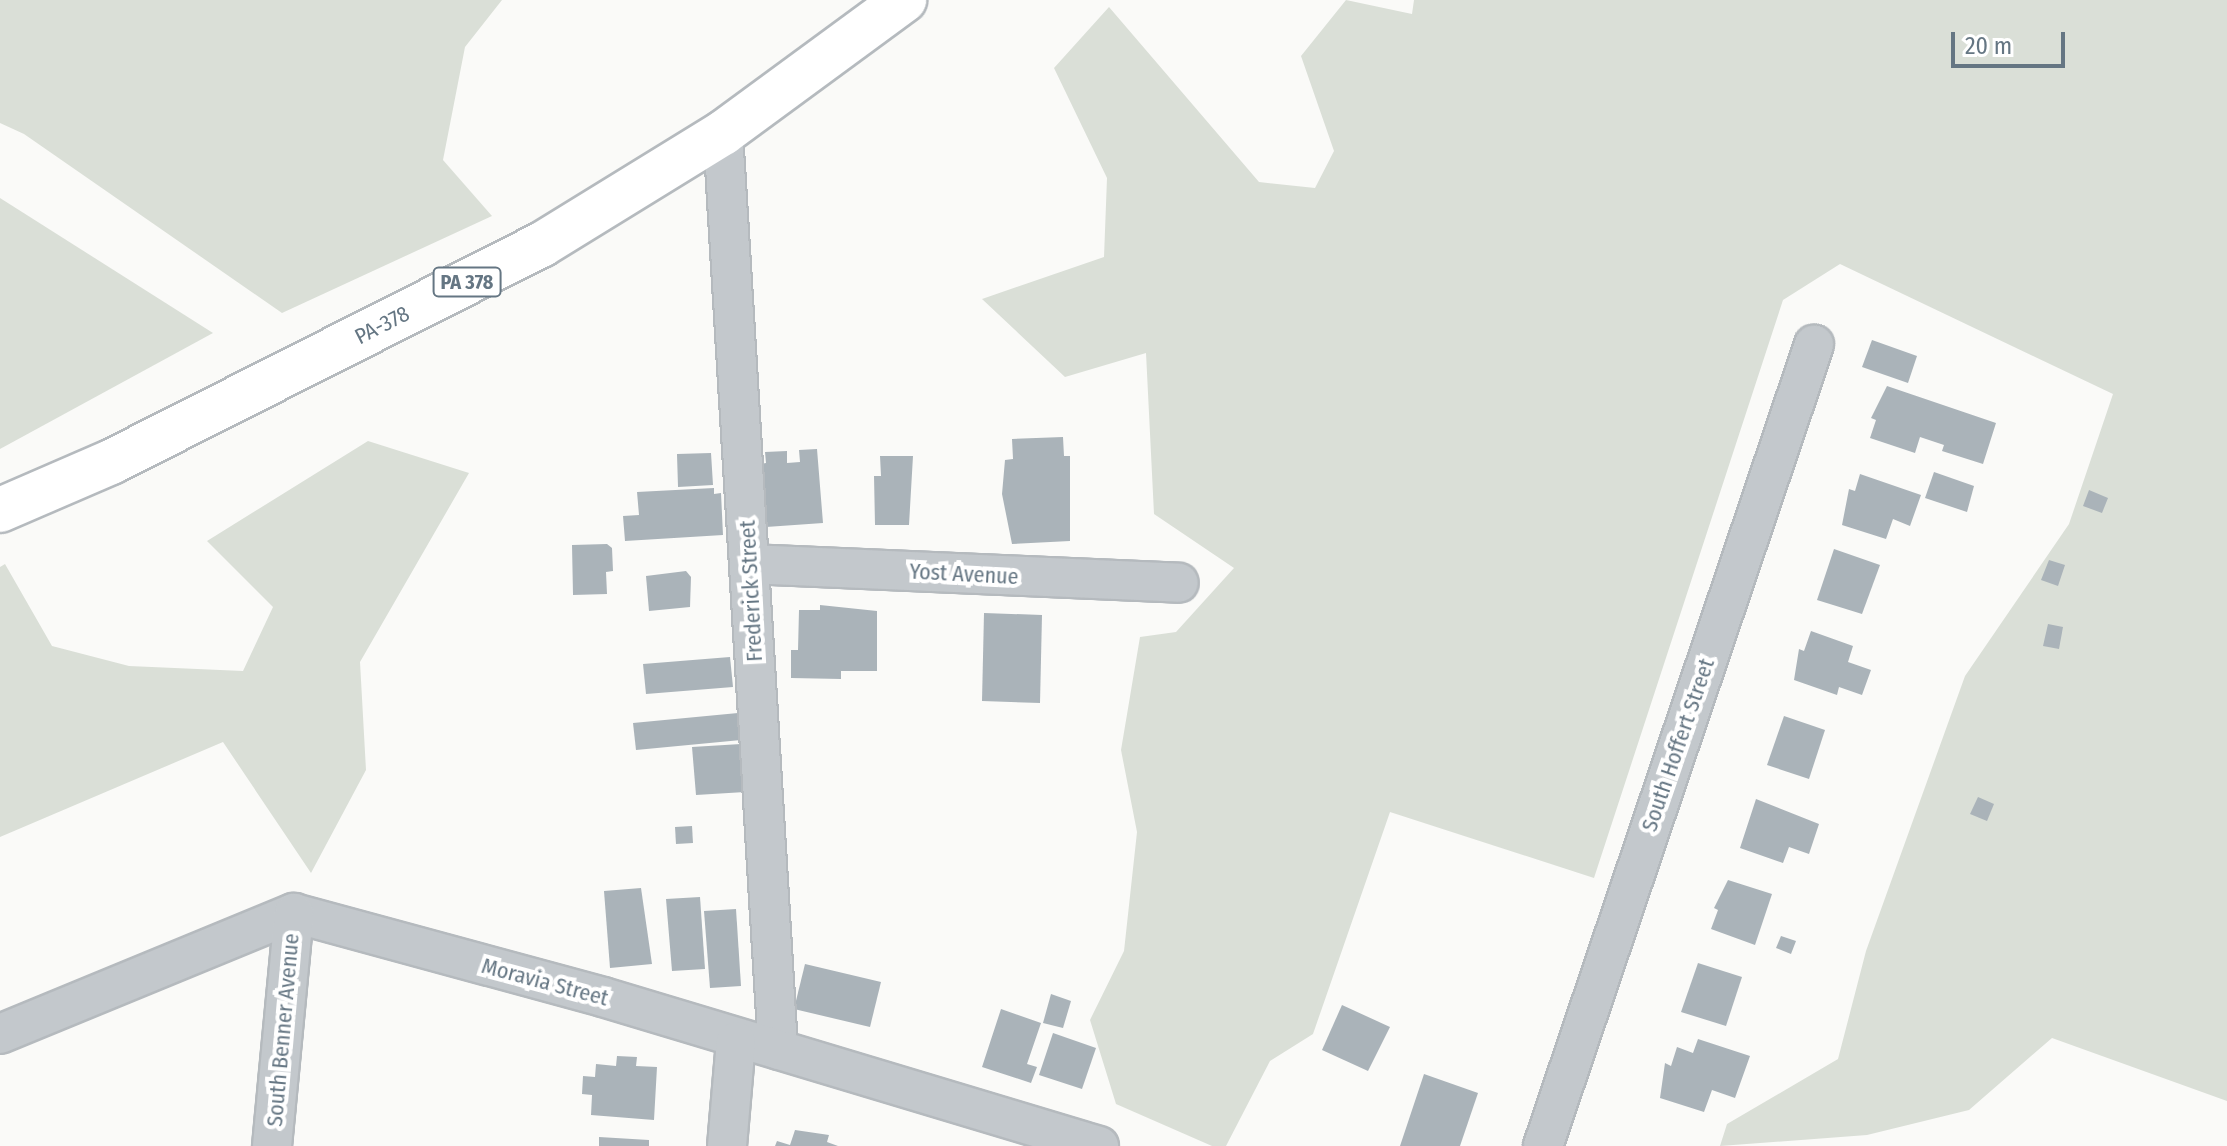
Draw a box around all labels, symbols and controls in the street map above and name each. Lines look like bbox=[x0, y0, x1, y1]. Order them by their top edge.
scale bar bbox=[1955, 16, 2069, 66]
text: 20 m bbox=[1965, 32, 2012, 60]
road number: PA 378 bbox=[431, 266, 503, 298]
street label: PA-378 bbox=[350, 300, 414, 350]
street label: Frederick Street bbox=[734, 520, 768, 662]
street label: Yost Avenue bbox=[909, 558, 1019, 590]
street label: South Hoffert Street bbox=[1636, 655, 1720, 835]
street label: South Benner Avenue bbox=[261, 932, 305, 1128]
street label: Moravia Street bbox=[479, 952, 611, 1012]

